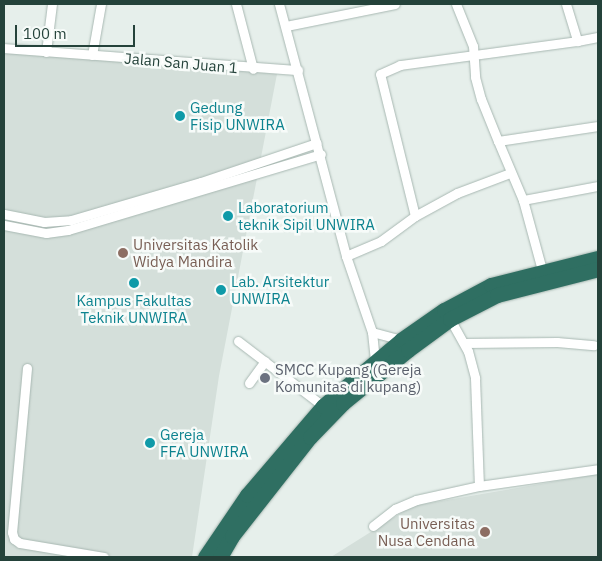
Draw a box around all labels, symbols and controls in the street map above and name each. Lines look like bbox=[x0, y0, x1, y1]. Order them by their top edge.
scale bar bbox=[18, 15, 138, 47]
text: 100 m bbox=[23, 24, 67, 43]
street label: Jalan San Juan 1 bbox=[124, 49, 238, 77]
place label: Gedung Fisip UNWIRA bbox=[190, 98, 285, 133]
marker: Gedung Fisip UNWIRA bbox=[174, 110, 186, 122]
place label: Laboratorium teknik Sipil UNWIRA bbox=[238, 198, 375, 233]
marker: Laboratorium teknik Sipil UNWIRA bbox=[222, 210, 234, 222]
place label: Universitas Katolik Widya Mandira bbox=[133, 235, 258, 270]
marker: Universitas Katolik Widya Mandira bbox=[117, 247, 129, 259]
place label: Lab. Arsitektur UNWIRA bbox=[231, 272, 329, 307]
marker: Kampus Fakultas Teknik UNWIRA bbox=[128, 277, 140, 289]
marker: Lab. Arsitektur UNWIRA bbox=[215, 284, 227, 296]
place label: Kampus Fakultas Teknik UNWIRA bbox=[76, 291, 192, 326]
place label: SMCC Kupang (Gereja Komunitas di kupang) bbox=[275, 360, 422, 395]
marker: SMCC Kupang (Gereja Komunitas di kupang) bbox=[259, 372, 271, 384]
place label: Gereja FFA UNWIRA bbox=[160, 425, 249, 460]
marker: Gereja FFA UNWIRA bbox=[144, 437, 156, 449]
place label: Universitas Nusa Cendana bbox=[378, 514, 475, 549]
marker: Universitas Nusa Cendana bbox=[479, 526, 491, 538]

